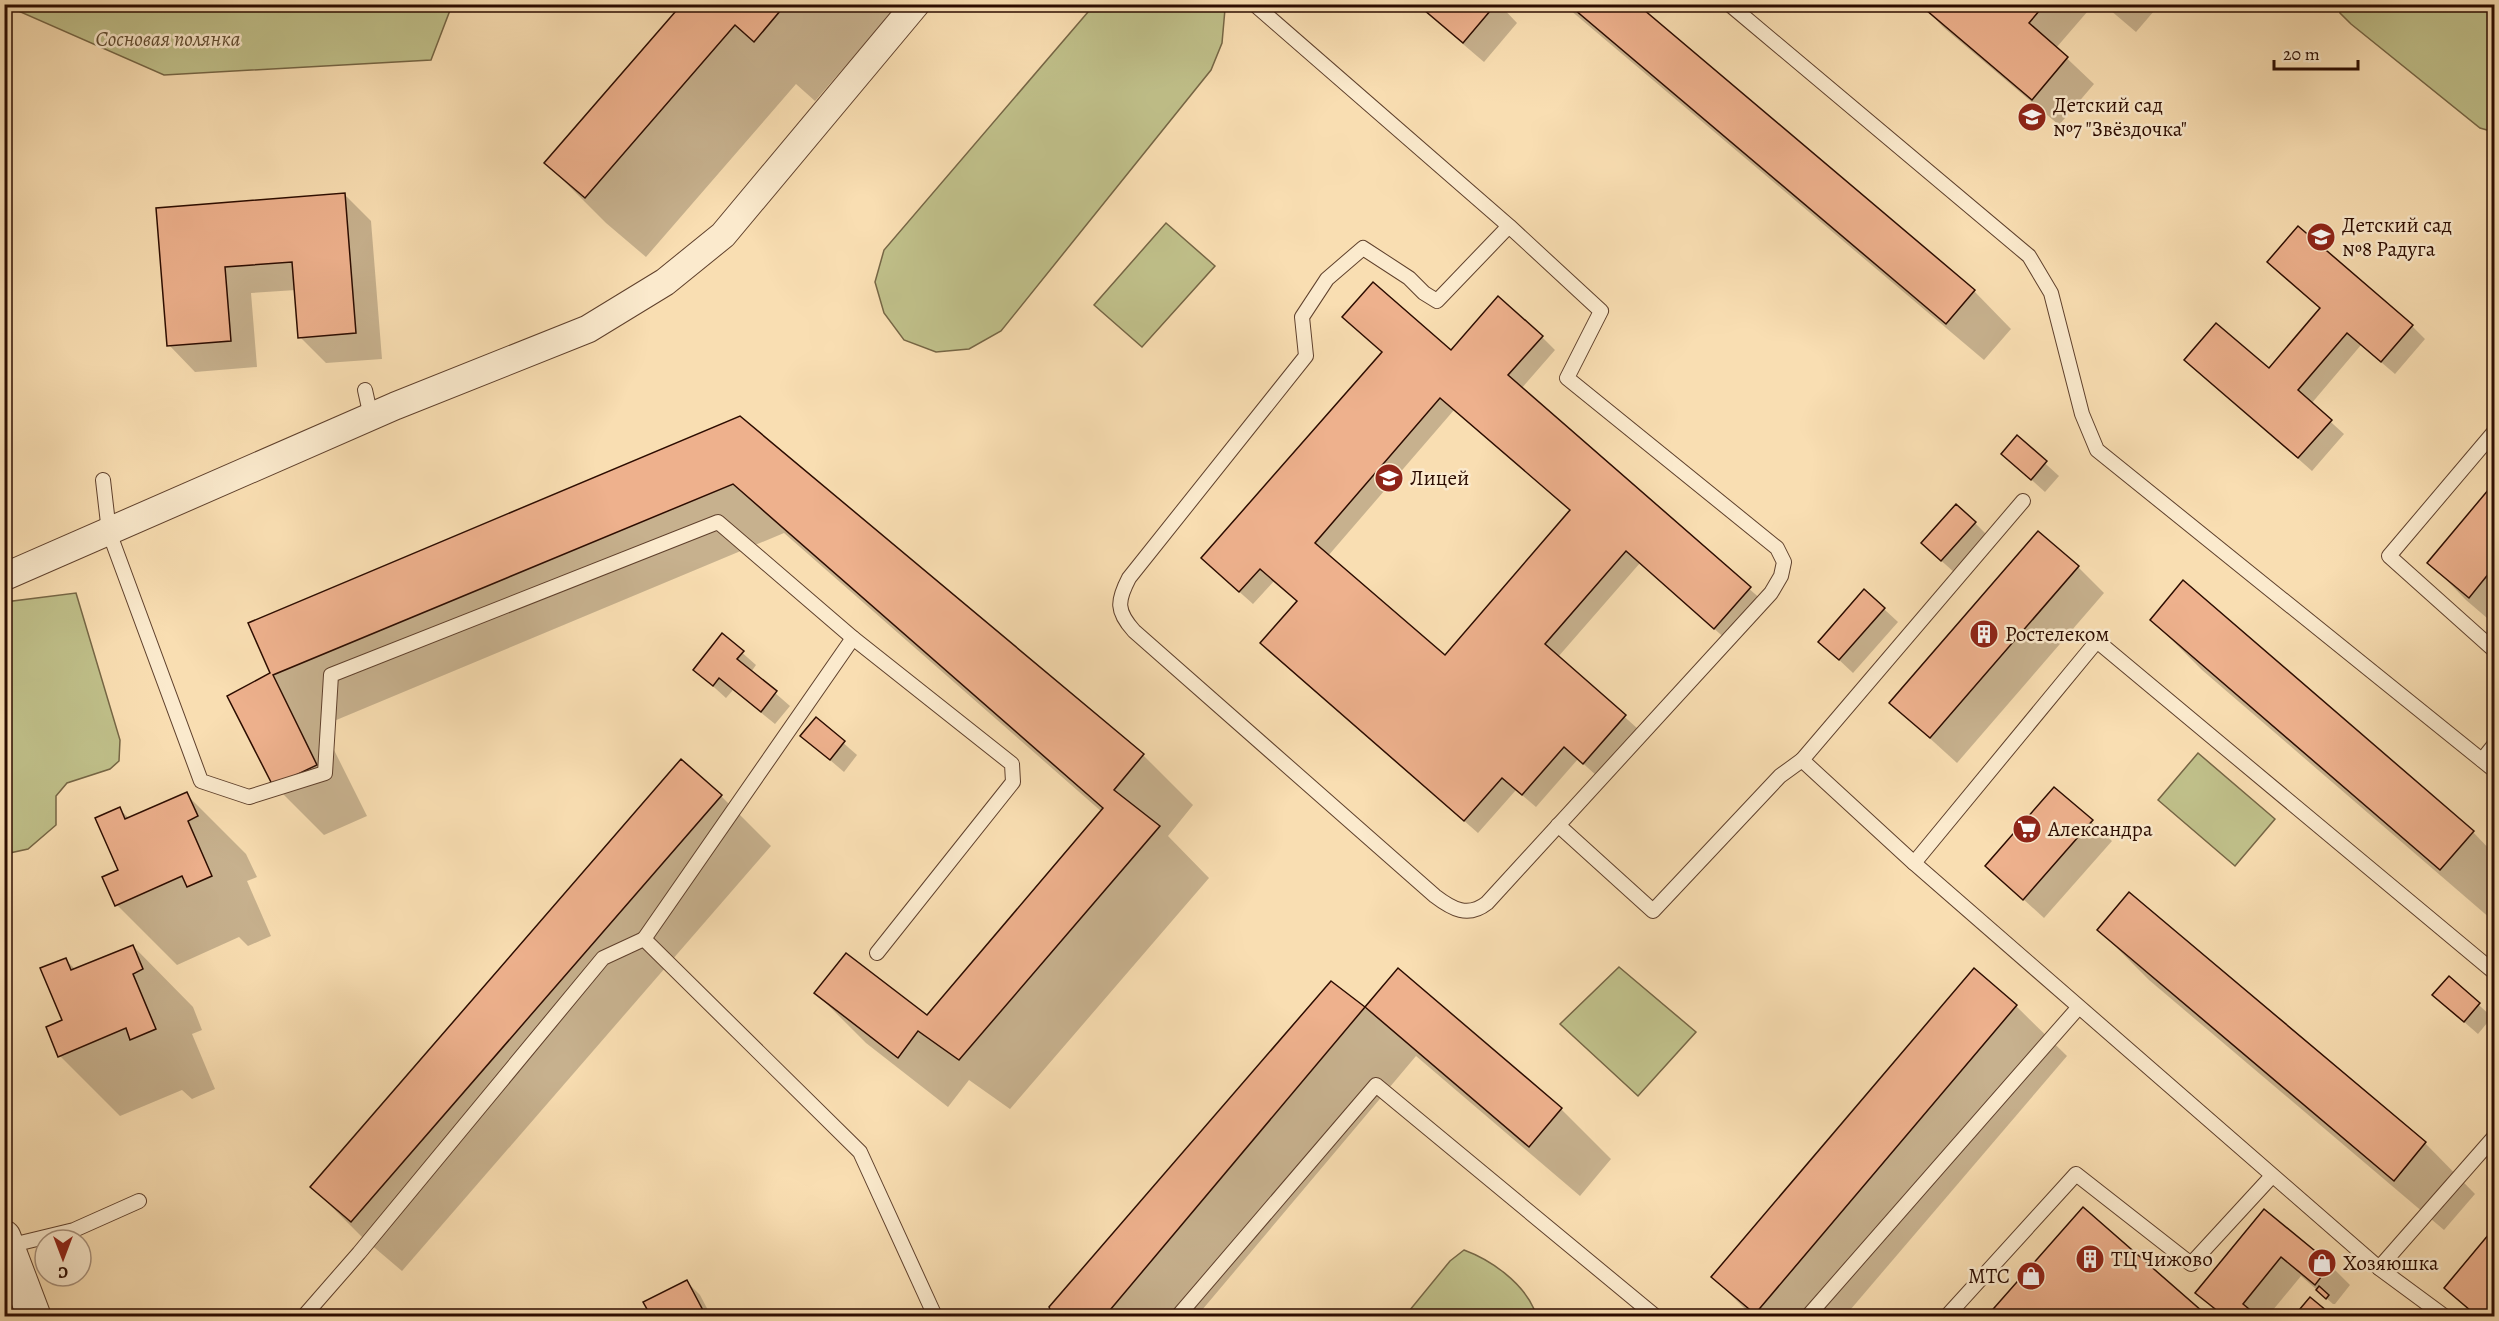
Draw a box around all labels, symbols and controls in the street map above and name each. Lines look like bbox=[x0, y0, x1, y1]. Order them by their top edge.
park label: Сосновая полянка bbox=[95, 25, 241, 53]
scale bar bbox=[2274, 33, 2358, 71]
text: 20 m bbox=[2283, 42, 2320, 66]
place label: Детский сад №7 "Звёздочка" bbox=[2053, 91, 2187, 143]
school or university icon: Детский сад №7 "Звёздочка" bbox=[2016, 101, 2048, 133]
place label: Детский сад №8 Радуга bbox=[2342, 211, 2452, 263]
school or university icon: Детский сад №8 Радуга bbox=[2305, 221, 2337, 253]
school or university icon: Лицей bbox=[1373, 462, 1405, 494]
place label: Лицей bbox=[1410, 464, 1469, 492]
building icon: Ростелеком bbox=[1968, 618, 2000, 650]
place label: Ростелеком bbox=[2005, 620, 2109, 648]
supermarket icon: Александра bbox=[2011, 813, 2043, 845]
place label: Александра bbox=[2047, 815, 2153, 843]
north arrow bbox=[33, 1228, 93, 1288]
building icon: ТЦ Чижово bbox=[2074, 1243, 2106, 1275]
place label: ТЦ Чижово bbox=[2111, 1245, 2213, 1273]
shop icon: Хозяюшка bbox=[2306, 1247, 2338, 1279]
place label: Хозяюшка bbox=[2343, 1249, 2439, 1277]
shop icon: МТС bbox=[2015, 1260, 2047, 1292]
text: С bbox=[58, 1261, 68, 1283]
place label: МТС bbox=[1968, 1262, 2010, 1290]

